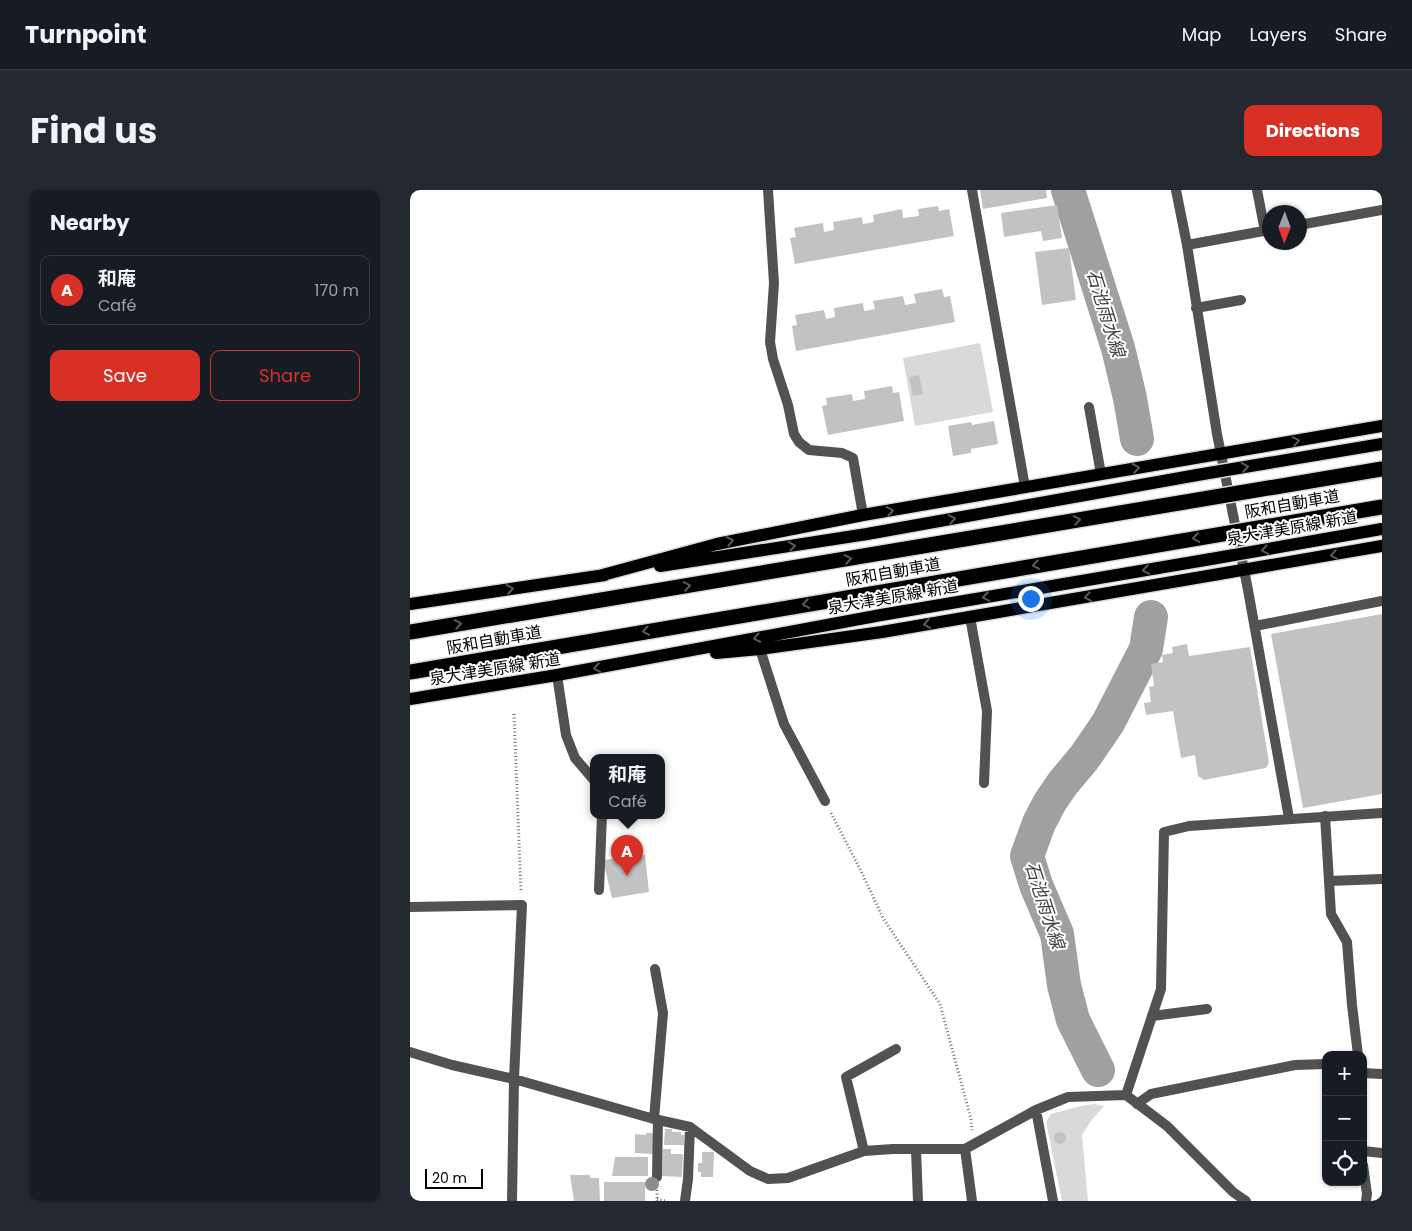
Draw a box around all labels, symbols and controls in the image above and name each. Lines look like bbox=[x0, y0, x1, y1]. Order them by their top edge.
text: Turnpoint bbox=[25, 18, 146, 51]
text: Map bbox=[1182, 22, 1222, 47]
text: Layers bbox=[1250, 22, 1307, 47]
text: Share bbox=[1335, 22, 1387, 47]
button: Directions bbox=[1244, 105, 1382, 156]
text: Find us bbox=[30, 106, 157, 155]
north arrow bbox=[1262, 205, 1307, 250]
text: Nearby bbox=[50, 208, 130, 237]
text: 和庵 bbox=[98, 265, 136, 292]
water label: 石池雨水線 bbox=[1081, 266, 1132, 362]
text: A bbox=[61, 279, 73, 302]
text: 170 m bbox=[314, 279, 359, 302]
text: Café bbox=[98, 294, 136, 317]
button: Save bbox=[50, 350, 200, 401]
button: Share bbox=[210, 350, 360, 401]
one-way arrow bbox=[1292, 436, 1301, 446]
one-way arrow bbox=[1241, 462, 1249, 473]
one-way arrow bbox=[1132, 464, 1141, 474]
street label: 阪和自動車道 bbox=[1243, 484, 1341, 524]
street label: 泉大津美原線 新道 bbox=[1225, 505, 1359, 551]
one-way arrow bbox=[886, 506, 894, 516]
one-way arrow bbox=[948, 514, 956, 525]
one-way arrow bbox=[1073, 516, 1081, 526]
one-way arrow bbox=[1192, 533, 1200, 543]
one-way arrow bbox=[726, 537, 735, 547]
one-way arrow bbox=[788, 541, 796, 552]
one-way arrow bbox=[1261, 544, 1269, 554]
one-way arrow bbox=[1330, 549, 1338, 559]
street label: 阪和自動車道 bbox=[844, 552, 942, 592]
one-way arrow bbox=[843, 554, 852, 564]
one-way arrow bbox=[1031, 560, 1040, 570]
one-way arrow bbox=[1141, 565, 1150, 575]
street label: 泉大津美原線 新道 bbox=[826, 574, 960, 620]
one-way arrow bbox=[683, 581, 692, 591]
one-way arrow bbox=[506, 584, 514, 595]
your location bbox=[1018, 586, 1044, 612]
one-way arrow bbox=[981, 592, 990, 602]
one-way arrow bbox=[1083, 592, 1092, 602]
one-way arrow bbox=[802, 599, 811, 609]
one-way arrow bbox=[454, 619, 462, 630]
one-way arrow bbox=[923, 619, 932, 629]
street label: 阪和自動車道 bbox=[445, 620, 543, 660]
one-way arrow bbox=[642, 626, 651, 636]
one-way arrow bbox=[752, 633, 761, 643]
street label: 泉大津美原線 新道 bbox=[428, 647, 562, 691]
one-way arrow bbox=[593, 662, 601, 672]
popup bbox=[590, 754, 665, 819]
text: 和庵 bbox=[608, 761, 646, 788]
text: Café bbox=[608, 790, 647, 813]
pin: A bbox=[611, 835, 643, 876]
water label: 石池雨水線 bbox=[1019, 858, 1071, 954]
map controls bbox=[1322, 1051, 1367, 1186]
button: + bbox=[1322, 1051, 1367, 1096]
button: − bbox=[1322, 1096, 1367, 1141]
button: locate bbox=[1322, 1141, 1367, 1186]
scale bar bbox=[425, 1166, 482, 1189]
text: 20 m bbox=[432, 1168, 467, 1188]

